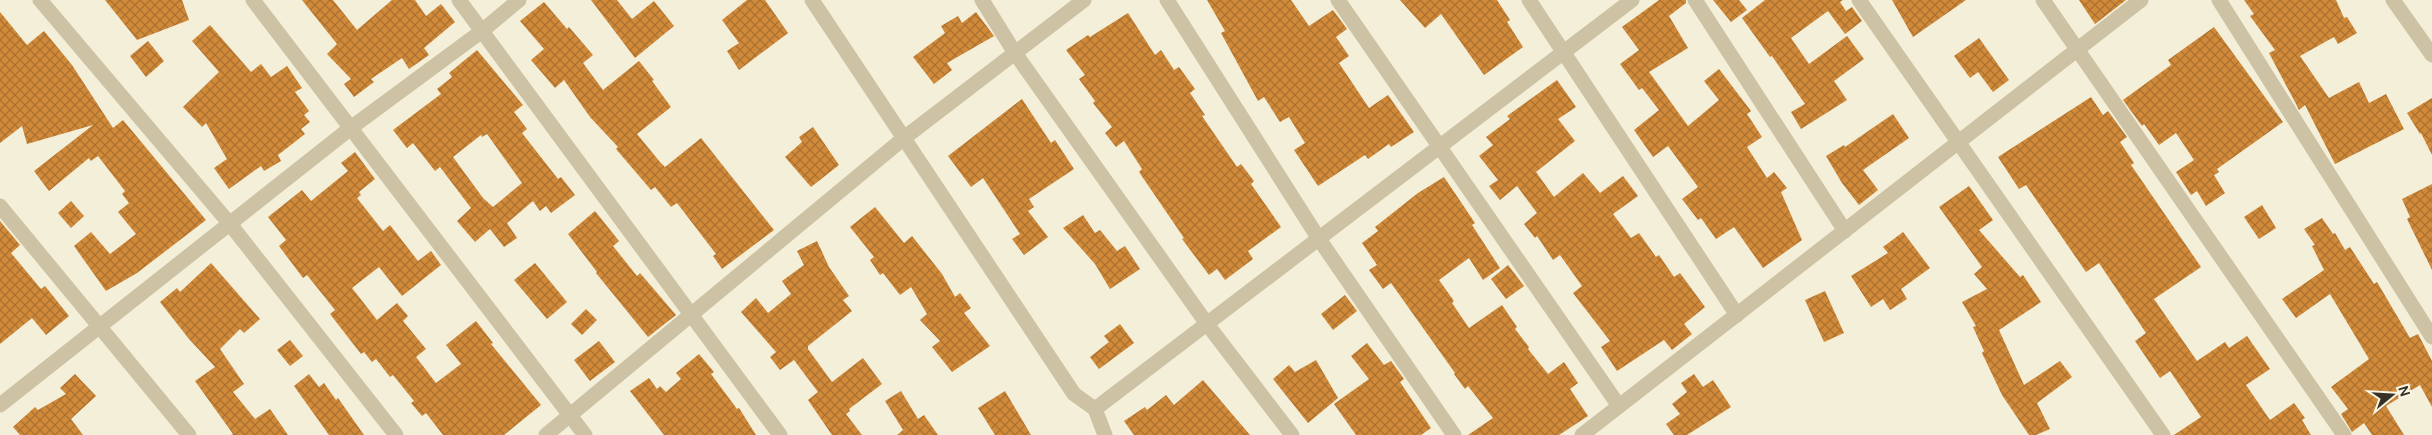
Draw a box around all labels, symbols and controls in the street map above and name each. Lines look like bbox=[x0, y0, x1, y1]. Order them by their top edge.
north arrow bbox=[2367, 370, 2417, 420]
text: N bbox=[2394, 383, 2415, 399]

